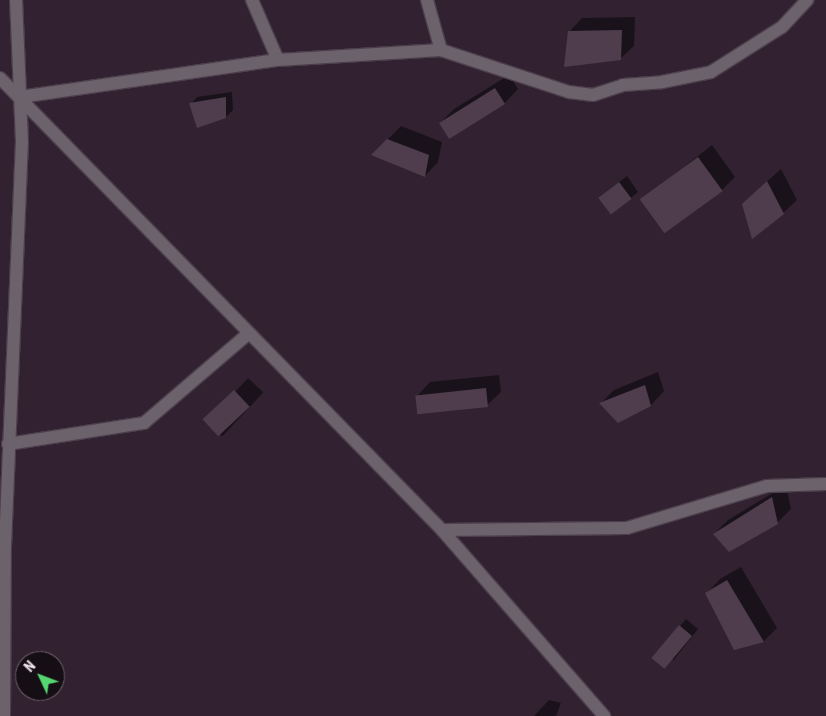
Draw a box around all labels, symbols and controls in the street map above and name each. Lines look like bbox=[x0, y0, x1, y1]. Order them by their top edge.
north arrow bbox=[15, 651, 65, 701]
text: N bbox=[21, 658, 39, 675]

